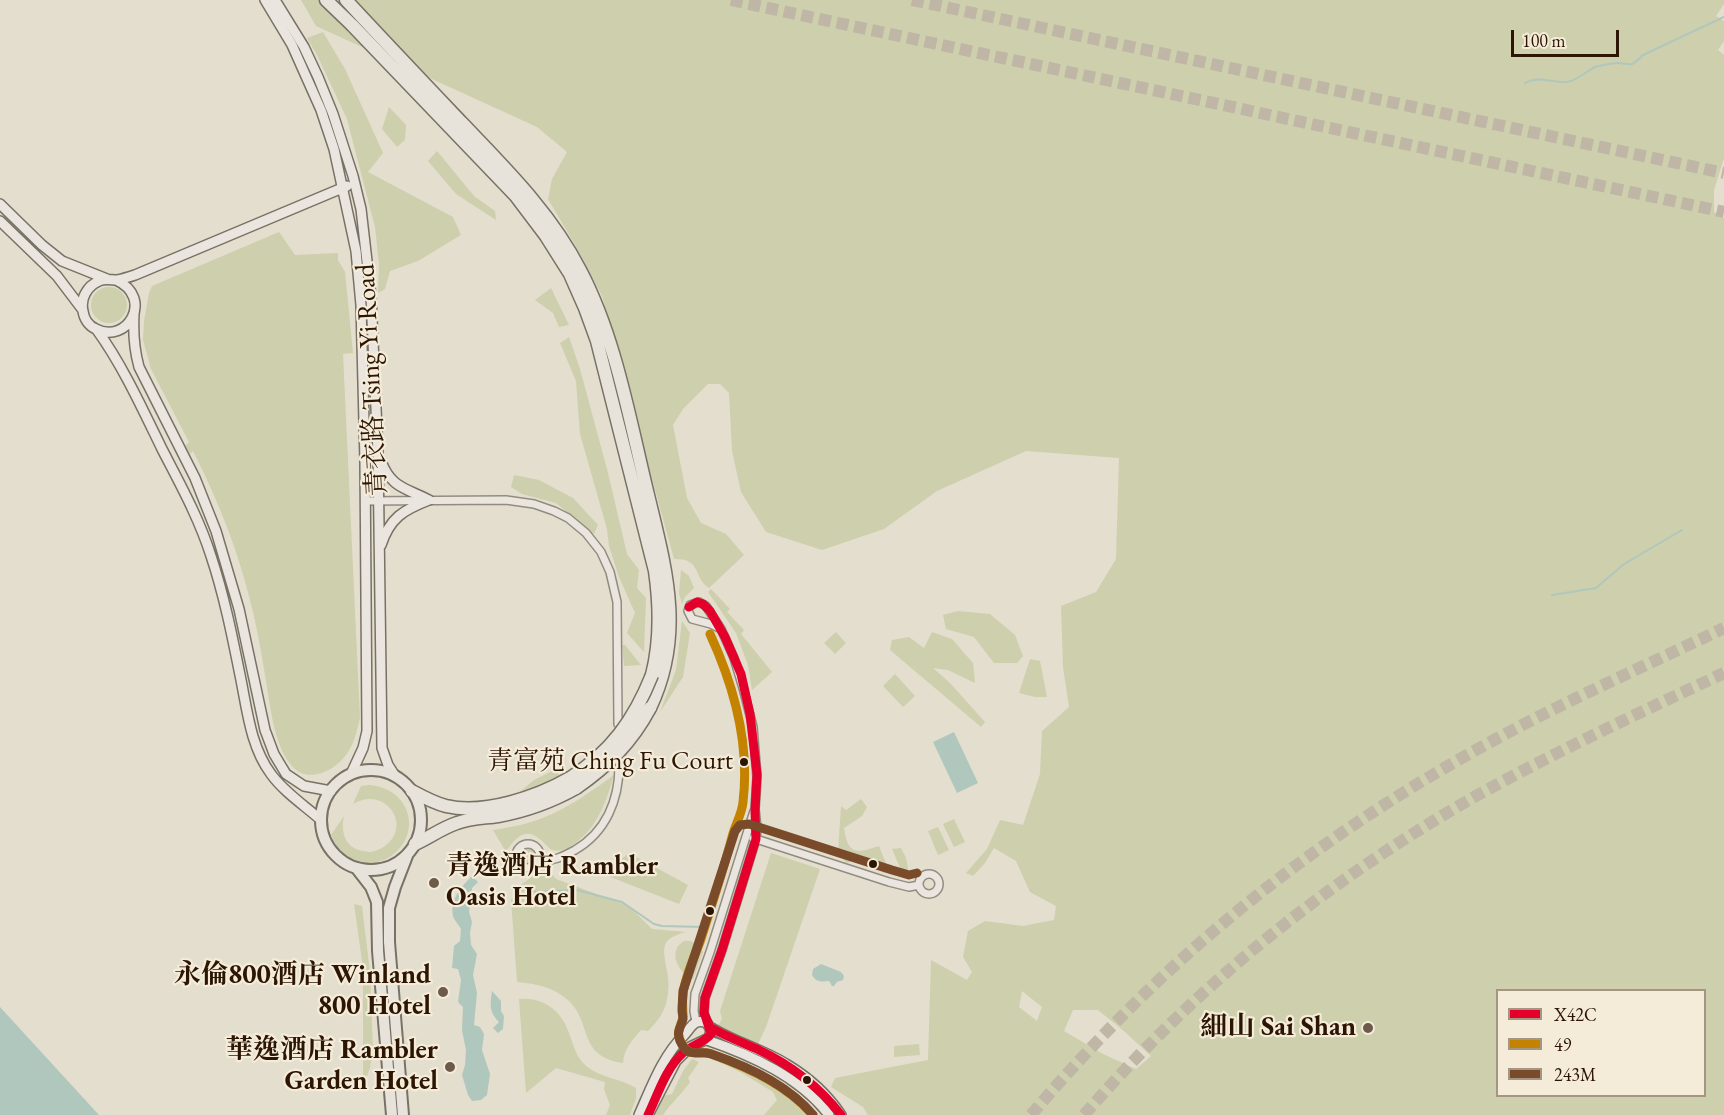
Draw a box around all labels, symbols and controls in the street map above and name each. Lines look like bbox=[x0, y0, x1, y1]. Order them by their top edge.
scale bar bbox=[1514, 18, 1622, 56]
text: 100 m bbox=[1522, 29, 1566, 52]
street label: 青衣路 Tsing Yi Road bbox=[350, 263, 394, 497]
place label: 青富苑 Ching Fu Court bbox=[487, 746, 733, 778]
marker: 青富苑 Ching Fu Court bbox=[738, 756, 750, 768]
place label: 青逸酒店 Rambler Oasis Hotel bbox=[446, 851, 658, 914]
unlabelled marker bbox=[867, 858, 879, 870]
marker: 青逸酒店 Rambler Oasis Hotel bbox=[427, 876, 441, 890]
unlabelled marker bbox=[704, 905, 716, 917]
place label: 永倫800酒店 Winland 800 Hotel bbox=[174, 960, 431, 1023]
marker: 永倫800酒店 Winland 800 Hotel bbox=[436, 985, 450, 999]
legend bbox=[1496, 989, 1706, 1097]
text: X42C bbox=[1554, 1003, 1597, 1026]
place label: 細山 Sai Shan bbox=[1201, 1012, 1356, 1044]
marker: 細山 Sai Shan bbox=[1361, 1021, 1375, 1035]
text: 49 bbox=[1554, 1033, 1571, 1056]
place label: 華逸酒店 Rambler Garden Hotel bbox=[226, 1035, 438, 1098]
marker: 華逸酒店 Rambler Garden Hotel bbox=[443, 1060, 457, 1074]
text: 243M bbox=[1554, 1063, 1596, 1086]
unlabelled marker bbox=[801, 1074, 813, 1086]

